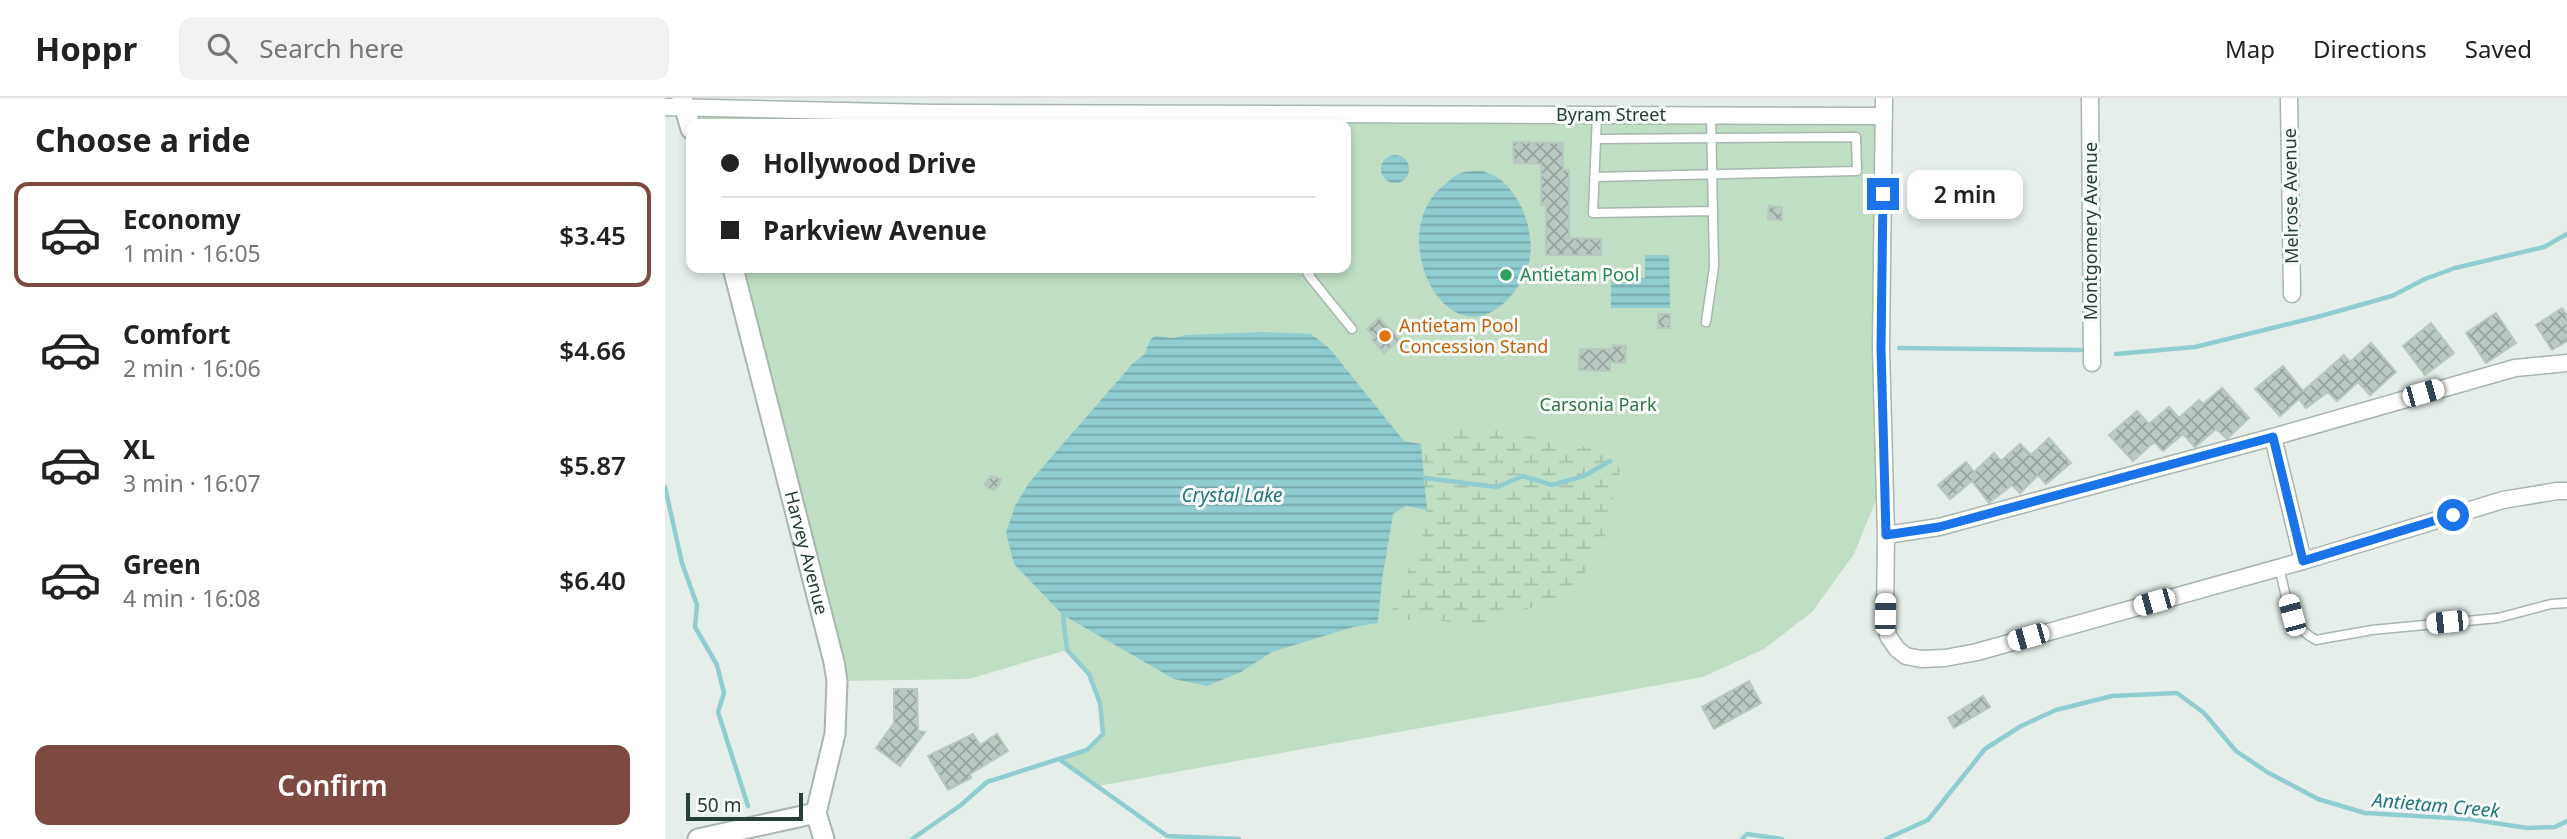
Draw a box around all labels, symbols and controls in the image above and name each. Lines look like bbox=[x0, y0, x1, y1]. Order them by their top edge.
search box bbox=[179, 17, 669, 80]
text: Hoppr bbox=[35, 26, 137, 71]
icon: search bbox=[203, 29, 241, 67]
text: Search here bbox=[259, 30, 404, 66]
text: Map bbox=[2225, 32, 2275, 65]
text: Directions bbox=[2313, 32, 2427, 65]
text: Saved bbox=[2465, 32, 2532, 65]
street label: Byram Street bbox=[1556, 102, 1666, 126]
text: Choose a ride bbox=[35, 118, 251, 161]
street label: Melrose Avenue bbox=[2277, 128, 2303, 264]
street label: Montgomery Avenue bbox=[2078, 142, 2102, 320]
text: Hollywood Drive bbox=[763, 145, 976, 181]
callout: 2 min bbox=[1907, 170, 2023, 218]
route end bbox=[1867, 178, 1899, 210]
text: 2 min bbox=[1934, 178, 1996, 210]
text: Economy bbox=[123, 201, 241, 237]
icon: car bbox=[39, 203, 102, 266]
text: Parkview Avenue bbox=[763, 212, 987, 248]
text: $3.45 bbox=[559, 217, 626, 253]
text: 1 min · 16:05 bbox=[123, 237, 261, 269]
place label: Antietam Pool bbox=[1520, 262, 1639, 286]
marker: Antietam Pool bbox=[1498, 267, 1514, 283]
place label: Antietam Pool Concession Stand bbox=[1399, 313, 1548, 358]
text: Comfort bbox=[123, 316, 231, 352]
icon: car bbox=[39, 318, 102, 381]
marker: Antietam Pool Concession Stand bbox=[1377, 328, 1393, 344]
text: $4.66 bbox=[559, 332, 626, 368]
text: 2 min · 16:06 bbox=[123, 352, 261, 384]
car bbox=[2400, 377, 2447, 409]
park label: Carsonia Park bbox=[1540, 392, 1657, 416]
text: XL bbox=[123, 431, 155, 467]
icon: car bbox=[39, 433, 102, 496]
text: $5.87 bbox=[559, 447, 626, 483]
text: 3 min · 16:07 bbox=[123, 467, 261, 499]
water label: Crystal Lake bbox=[1181, 482, 1283, 508]
street label: Harvey Avenue bbox=[780, 488, 834, 617]
route start bbox=[2437, 499, 2469, 531]
text: Green bbox=[123, 546, 201, 582]
icon: car bbox=[39, 548, 102, 611]
text: $6.40 bbox=[559, 562, 626, 598]
text: 4 min · 16:08 bbox=[123, 582, 261, 614]
car bbox=[2131, 586, 2178, 618]
car bbox=[2277, 592, 2308, 638]
car bbox=[1875, 593, 1896, 635]
car bbox=[2426, 609, 2469, 635]
car bbox=[2005, 621, 2052, 653]
button: Confirm bbox=[35, 745, 630, 825]
water label: Antietam Creek bbox=[2369, 786, 2501, 824]
scale bar bbox=[686, 790, 803, 822]
text: 50 m bbox=[697, 792, 741, 818]

